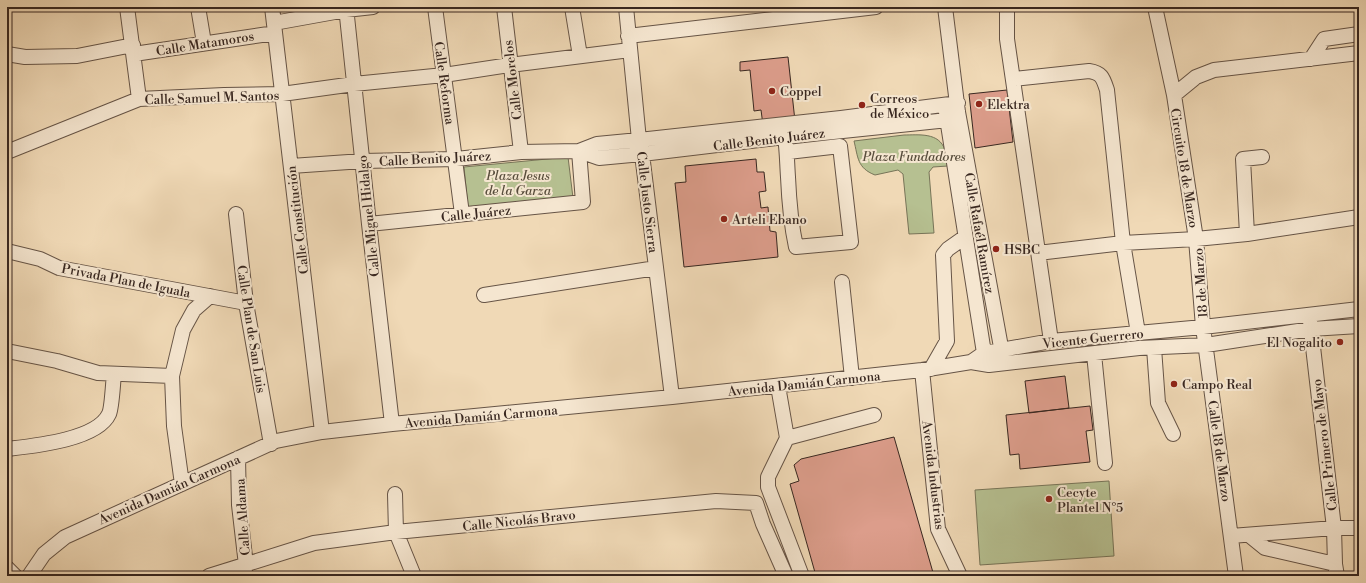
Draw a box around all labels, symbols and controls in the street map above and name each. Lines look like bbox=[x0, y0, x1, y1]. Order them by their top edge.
street label: Calle Matamoros bbox=[155, 28, 256, 60]
street label: Calle Morelos bbox=[500, 39, 526, 121]
street label: Calle Reforma bbox=[430, 41, 458, 126]
place label: Coppel bbox=[780, 84, 822, 100]
marker: Coppel bbox=[767, 86, 777, 96]
street label: Calle Samuel M. Santos bbox=[144, 88, 280, 108]
place label: Correos de México bbox=[870, 91, 929, 122]
place label: Elektra bbox=[987, 97, 1030, 113]
marker: Elektra bbox=[974, 99, 984, 109]
marker: Correos de México bbox=[857, 100, 867, 110]
street label: Circuito 18 de Marzo bbox=[1167, 107, 1201, 229]
street label: Calle Benito Juárez bbox=[712, 125, 826, 155]
street label: Calle Benito Juárez bbox=[379, 148, 492, 170]
park label: Plaza Fundadores bbox=[861, 149, 966, 165]
street label: Calle Justo Sierra bbox=[633, 151, 661, 254]
street label: Calle Miguel Hidalgo bbox=[355, 154, 383, 277]
street label: Calle Constitución bbox=[283, 165, 313, 275]
park label: Plaza Jesus de la Garza bbox=[485, 168, 552, 199]
street label: Calle Rafaél Ramírez bbox=[960, 171, 998, 295]
street label: Calle Juárez bbox=[440, 202, 512, 226]
place label: Arteli Ebano bbox=[731, 212, 807, 228]
marker: Arteli Ebano bbox=[719, 214, 729, 224]
place label: HSBC bbox=[1004, 242, 1040, 258]
marker: HSBC bbox=[991, 244, 1001, 254]
street label: 18 de Marzo bbox=[1191, 248, 1211, 318]
street label: Privada Plan de Iguala bbox=[60, 261, 192, 301]
street label: Calle Plan de San Luis bbox=[233, 264, 269, 395]
street label: Vicente Guerrero bbox=[1041, 326, 1145, 352]
place label: El Nogalito bbox=[1267, 335, 1332, 351]
marker: El Nogalito bbox=[1335, 337, 1345, 347]
street label: Avenida Damián Carmona bbox=[726, 368, 882, 400]
place label: Campo Real bbox=[1182, 377, 1252, 393]
street label: Calle Primero de Mayo bbox=[1309, 378, 1341, 512]
marker: Campo Real bbox=[1169, 379, 1179, 389]
street label: Calle 18 de Marzo bbox=[1204, 399, 1234, 503]
street label: Avenida Damián Carmona bbox=[403, 402, 559, 432]
street label: Avenida Industrias bbox=[918, 419, 948, 531]
street label: Avenida Damián Carmona bbox=[95, 451, 243, 529]
street label: Calle Aldama bbox=[232, 477, 254, 556]
place label: Cecyte Plantel N°5 bbox=[1057, 485, 1123, 516]
marker: Cecyte Plantel N°5 bbox=[1044, 494, 1054, 504]
street label: Calle Nicolás Bravo bbox=[462, 507, 576, 535]

